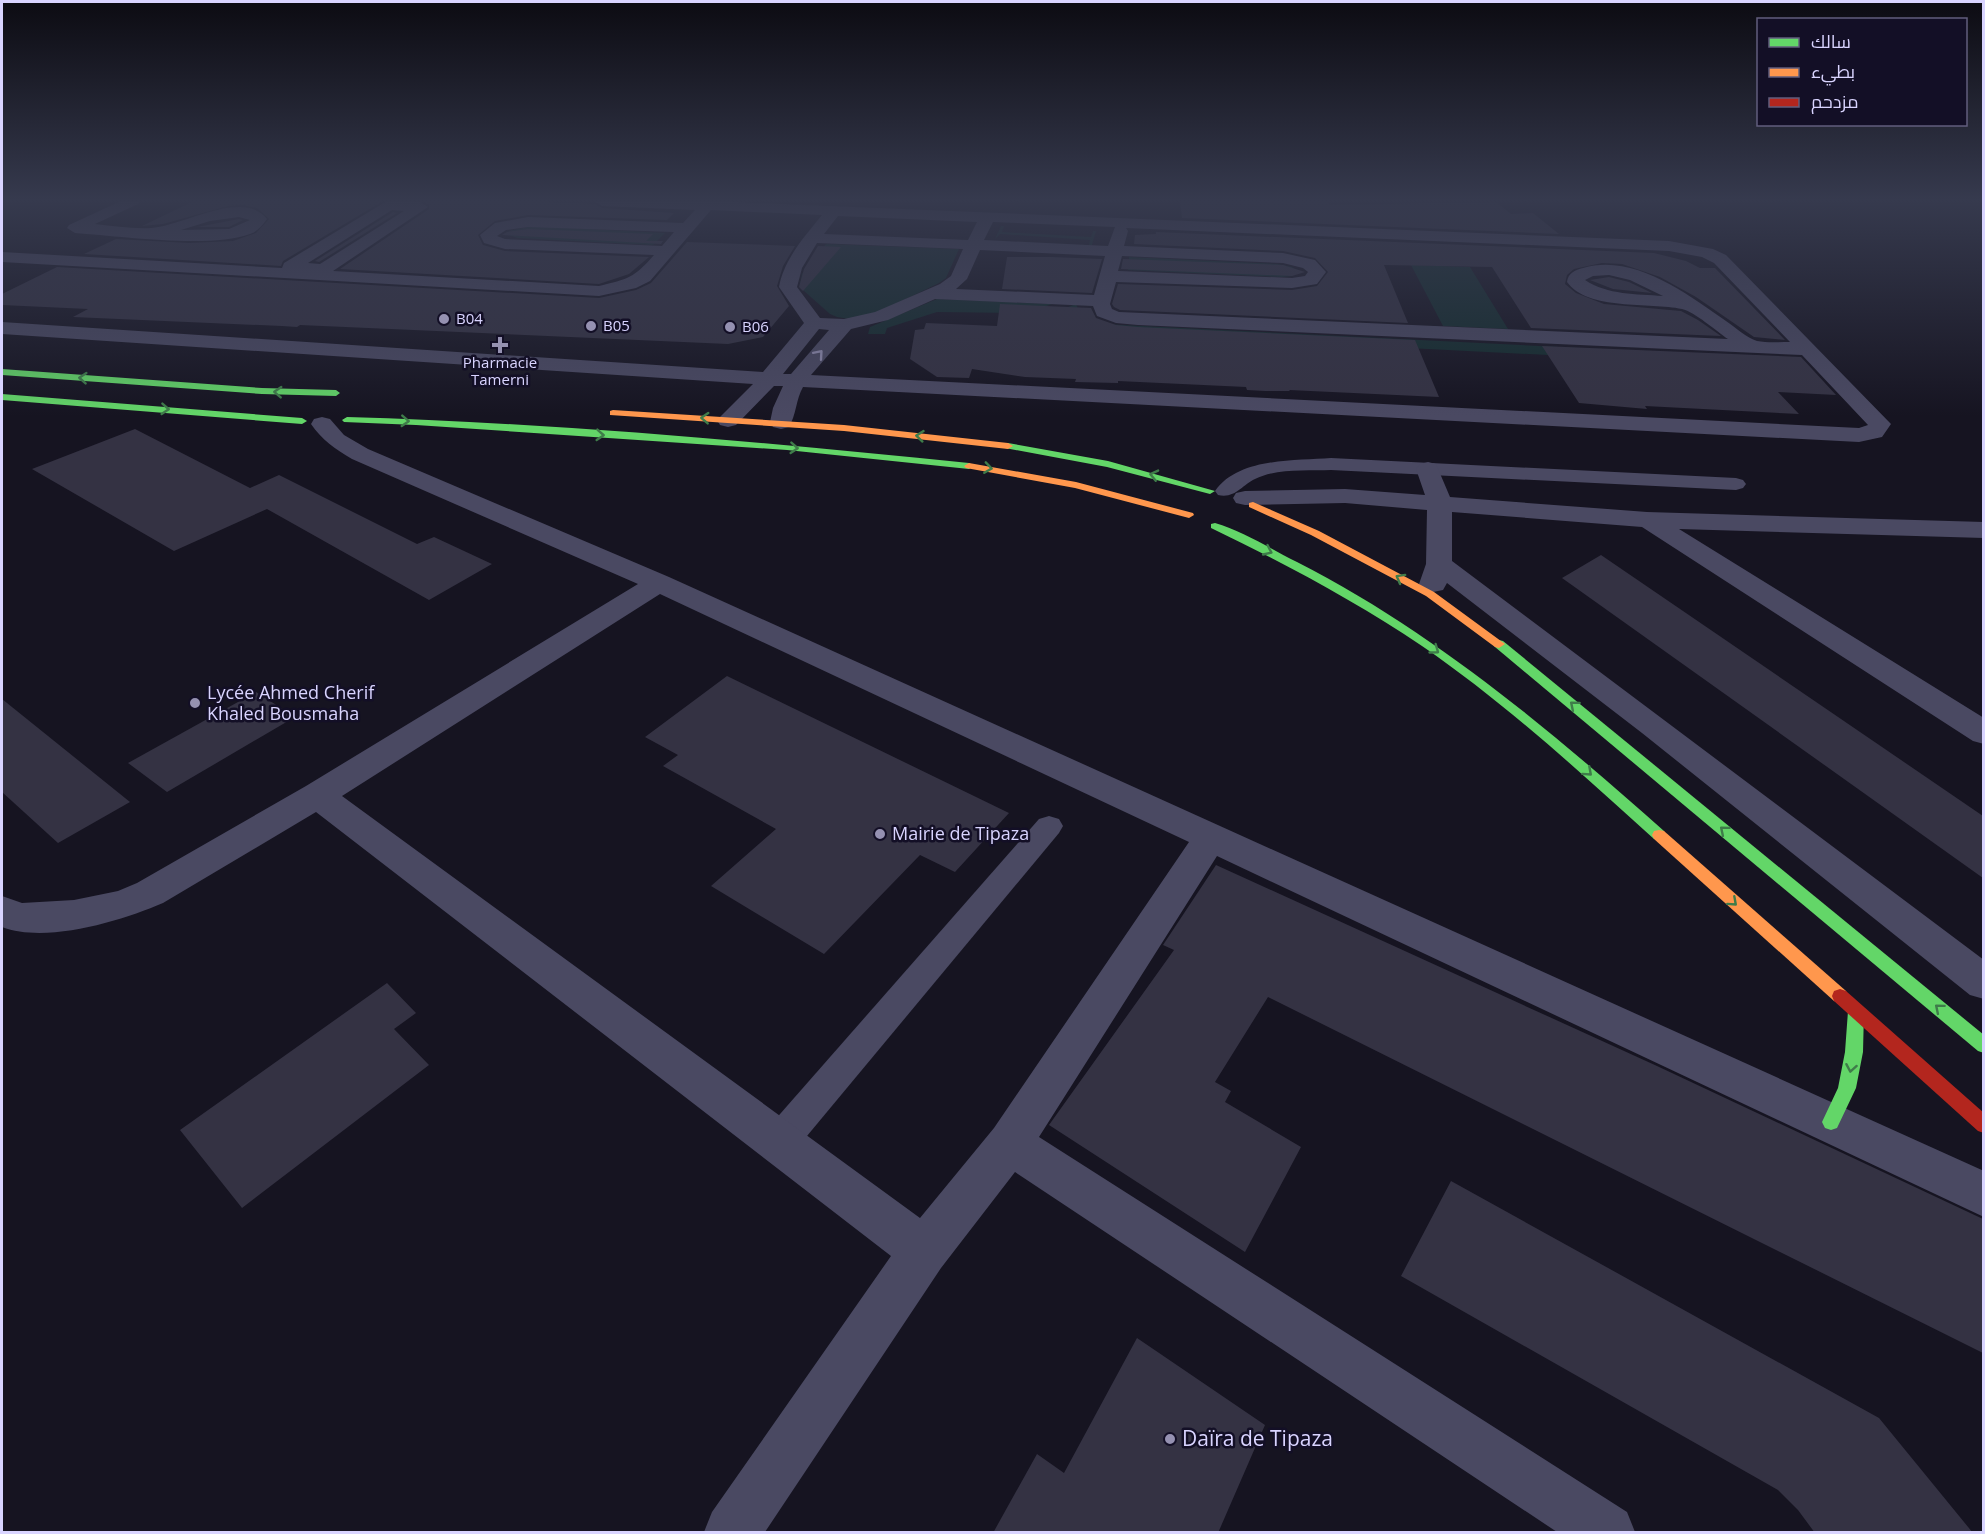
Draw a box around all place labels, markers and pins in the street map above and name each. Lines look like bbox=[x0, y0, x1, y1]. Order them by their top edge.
place label: B04 bbox=[456, 308, 483, 328]
marker: B04 bbox=[437, 312, 451, 326]
place label: B05 bbox=[603, 315, 630, 335]
place label: B06 bbox=[742, 316, 769, 336]
marker: B05 bbox=[584, 319, 598, 333]
marker: B06 bbox=[723, 320, 737, 334]
marker: Pharmacie Tamerni bbox=[493, 338, 507, 352]
place label: Pharmacie Tamerni bbox=[463, 352, 537, 389]
place label: Lycée Ahmed Cherif Khaled Bousmaha bbox=[207, 680, 375, 725]
marker: Lycée Ahmed Cherif Khaled Bousmaha bbox=[188, 696, 202, 710]
place label: Mairie de Tipaza bbox=[892, 821, 1029, 845]
marker: Mairie de Tipaza bbox=[873, 827, 887, 841]
place label: Daïra de Tipaza bbox=[1182, 1424, 1333, 1452]
marker: Daïra de Tipaza bbox=[1163, 1432, 1177, 1446]

